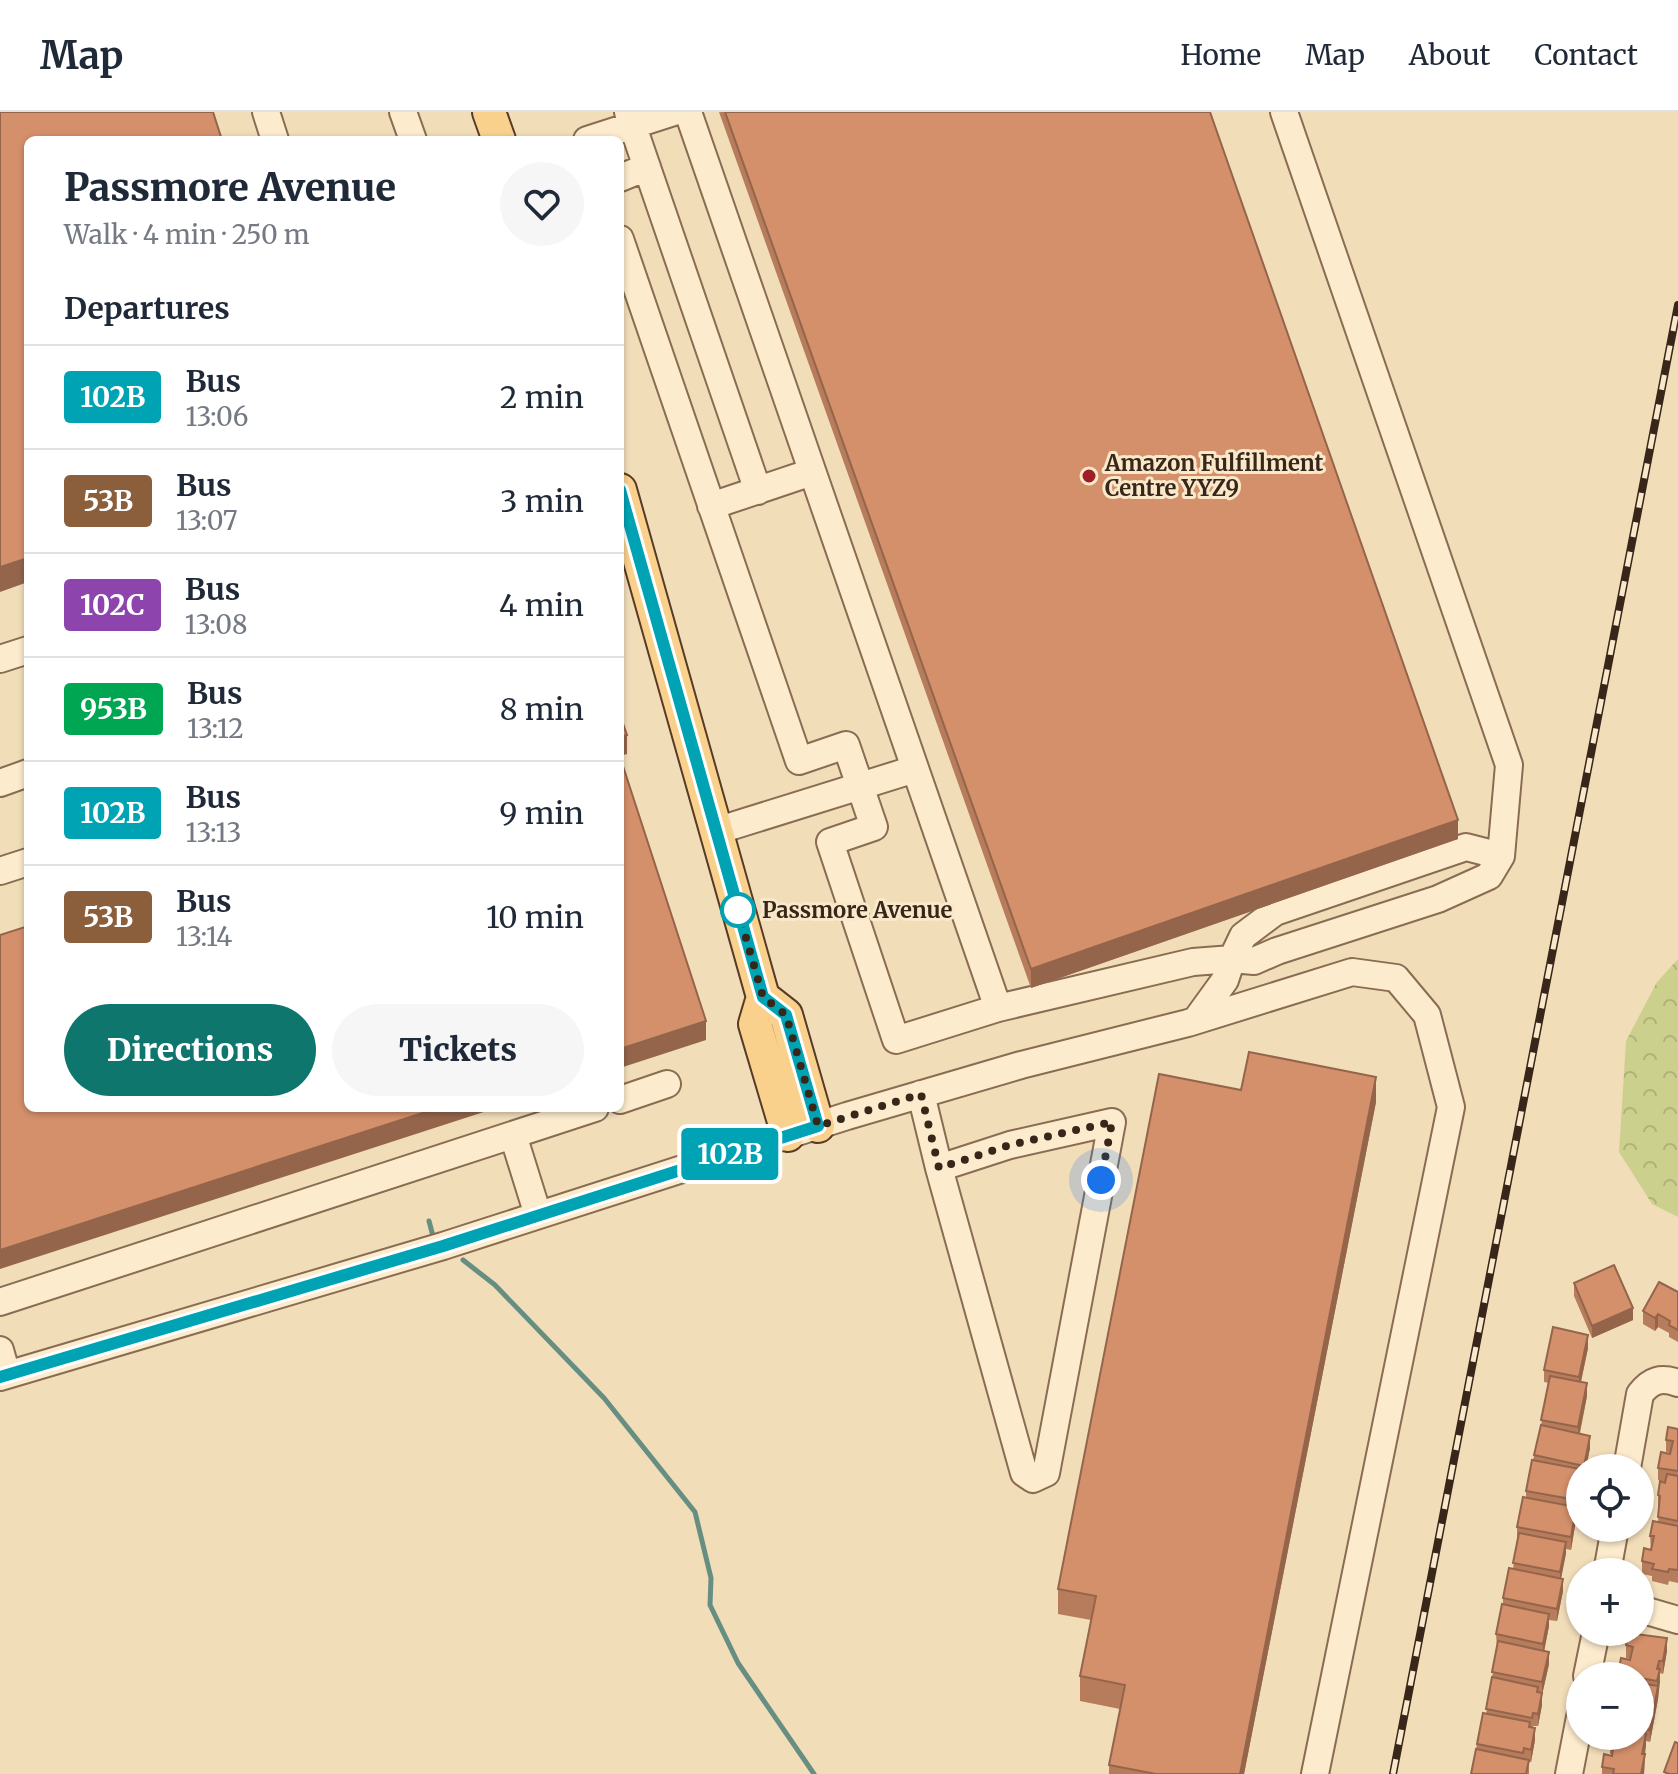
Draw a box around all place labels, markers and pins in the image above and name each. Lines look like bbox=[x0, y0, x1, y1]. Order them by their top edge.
place label: Amazon Fulfillment Centre YYZ9 bbox=[1104, 449, 1324, 502]
marker: Amazon Fulfillment Centre YYZ9 bbox=[1080, 467, 1098, 485]
marker: Passmore Avenue bbox=[721, 893, 755, 927]
place label: Passmore Avenue bbox=[762, 896, 953, 924]

